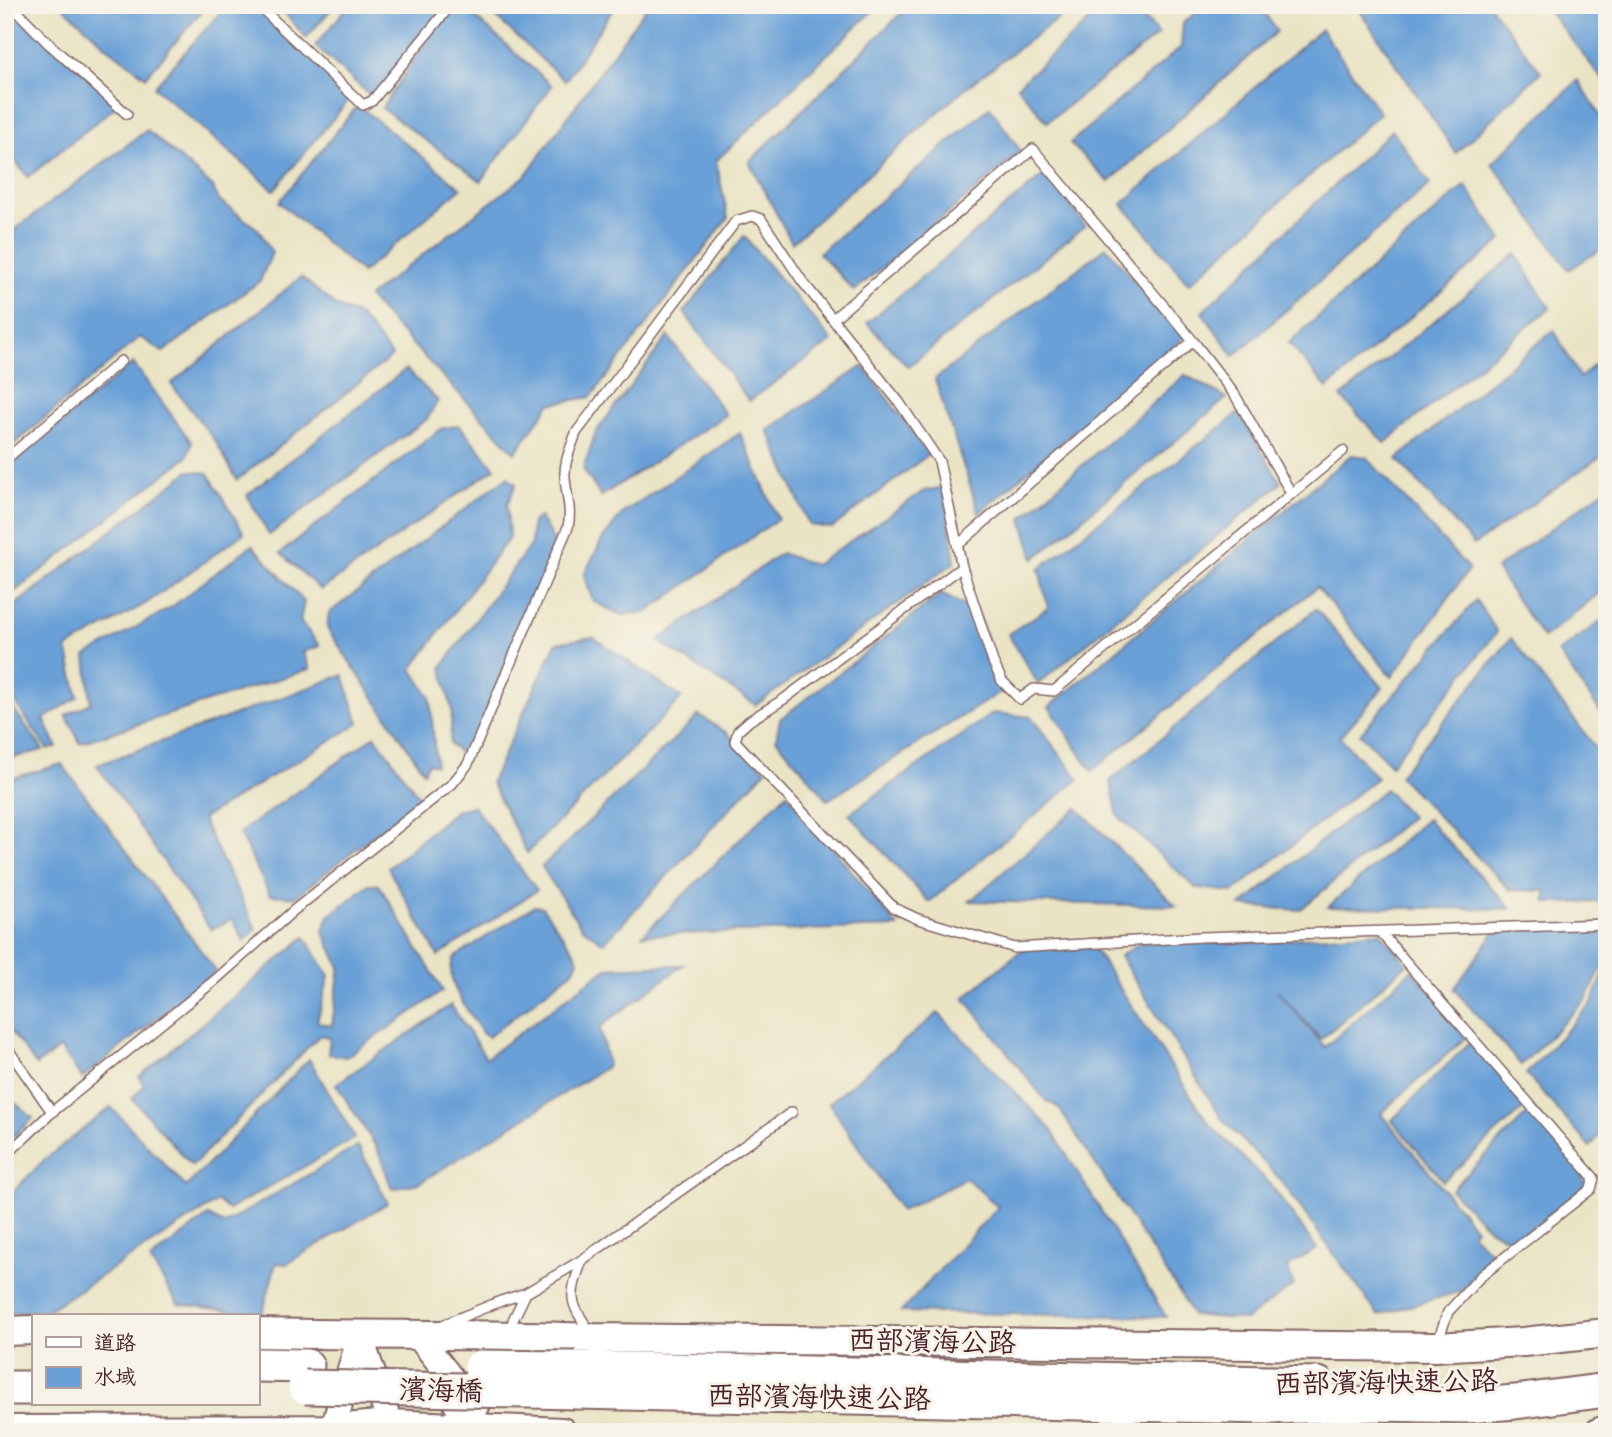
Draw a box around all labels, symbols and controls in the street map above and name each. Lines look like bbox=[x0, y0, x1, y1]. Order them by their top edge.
legend bbox=[32, 1314, 259, 1406]
street label: 西部濱海公路 bbox=[848, 1322, 1016, 1360]
text: 道路 bbox=[94, 1330, 136, 1356]
street label: 西部濱海快速公路 bbox=[1274, 1363, 1498, 1401]
text: 水域 bbox=[94, 1364, 136, 1390]
street label: 濱海橋 bbox=[399, 1372, 483, 1408]
street label: 西部濱海快速公路 bbox=[707, 1378, 931, 1416]

